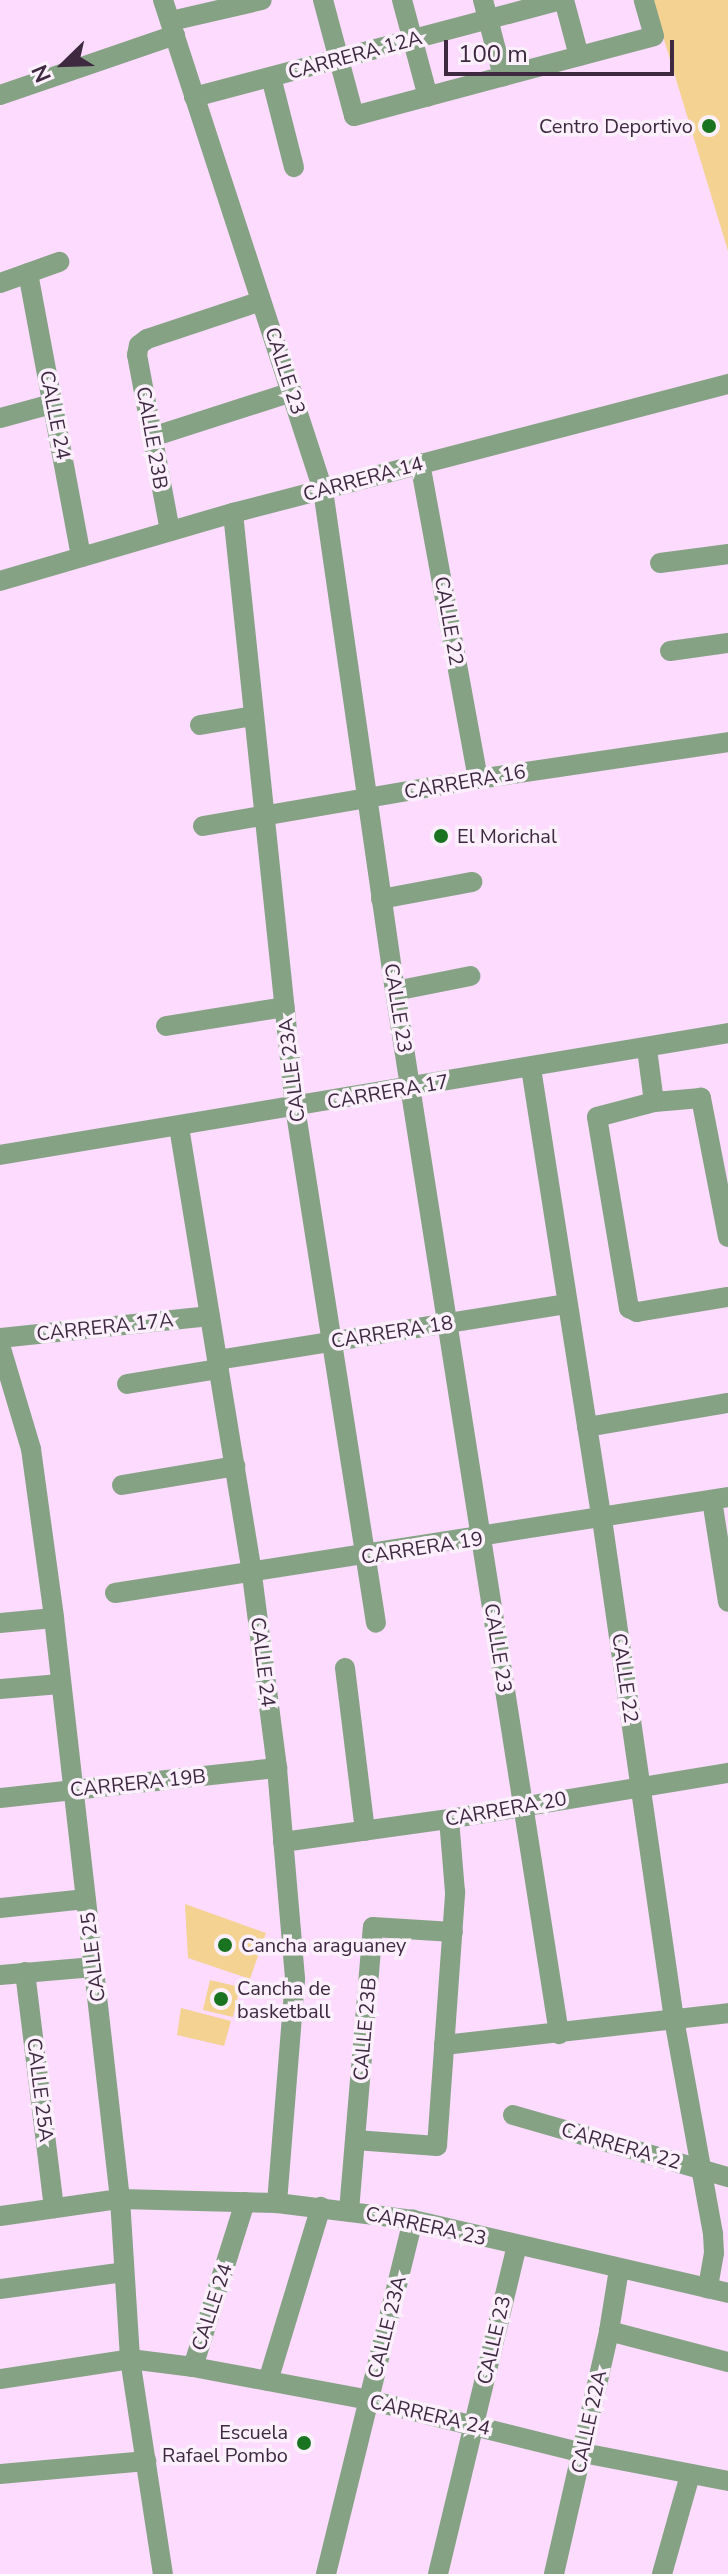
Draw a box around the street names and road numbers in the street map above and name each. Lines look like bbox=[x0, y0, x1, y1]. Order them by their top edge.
street label: CARRERA 12A bbox=[285, 26, 425, 84]
street label: CALLE 23 bbox=[260, 324, 310, 418]
street label: CALLE 24 bbox=[35, 368, 75, 462]
street label: CALLE 23B bbox=[131, 385, 173, 491]
street label: CARRERA 14 bbox=[301, 451, 425, 507]
street label: CALLE 22 bbox=[429, 574, 469, 668]
street label: CARRERA 16 bbox=[402, 760, 528, 804]
street label: CALLE 23 bbox=[379, 962, 417, 1054]
street label: CALLE 23A bbox=[274, 1017, 310, 1123]
street label: CARRERA 17 bbox=[325, 1070, 451, 1114]
street label: CARRERA 17A bbox=[35, 1308, 175, 1346]
street label: CARRERA 18 bbox=[329, 1311, 455, 1353]
street label: CARRERA 19 bbox=[359, 1527, 485, 1569]
street label: CALLE 23 bbox=[479, 1602, 517, 1694]
street label: CALLE 24 bbox=[246, 1616, 280, 1708]
street label: CALLE 22 bbox=[607, 1632, 643, 1724]
street label: CARRERA 19B bbox=[69, 1764, 207, 1802]
street label: CARRERA 20 bbox=[443, 1787, 569, 1831]
street label: CALLE 25 bbox=[76, 1911, 110, 2003]
street label: CALLE 23B bbox=[349, 1976, 381, 2082]
street label: CALLE 25A bbox=[22, 2037, 58, 2143]
street label: CARRERA 22 bbox=[559, 2118, 683, 2174]
street label: CARRERA 23 bbox=[363, 2201, 489, 2251]
street label: CALLE 24 bbox=[187, 2260, 237, 2354]
street label: CALLE 23A bbox=[363, 2273, 411, 2381]
street label: CALLE 23 bbox=[472, 2293, 516, 2387]
street label: CALLE 22A bbox=[566, 2368, 612, 2476]
street label: CARRERA 24 bbox=[367, 2389, 493, 2441]

